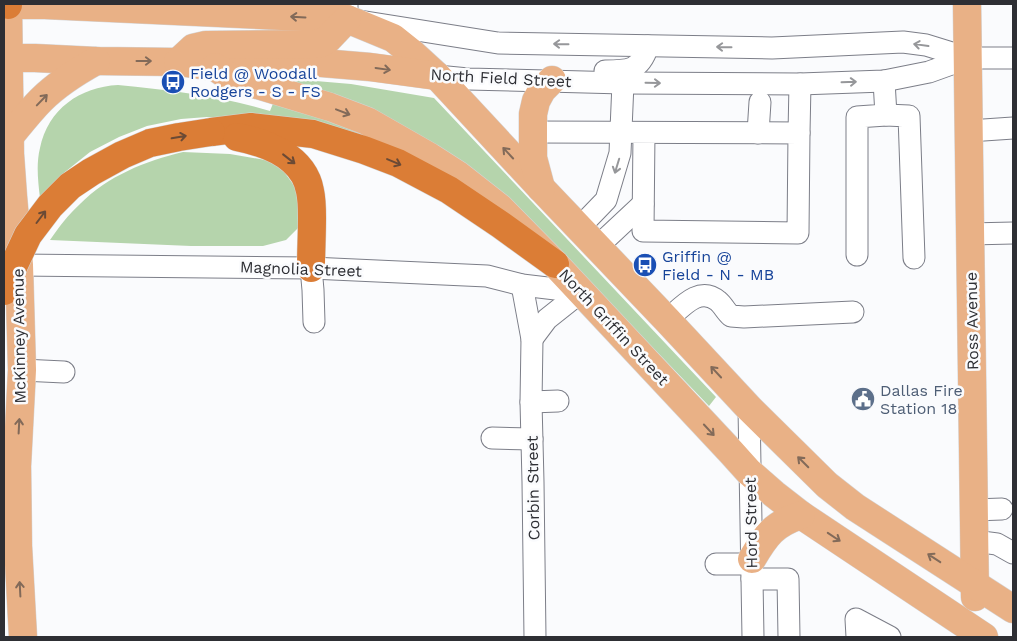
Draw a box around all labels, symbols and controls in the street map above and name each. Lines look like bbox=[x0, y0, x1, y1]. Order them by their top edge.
one-way arrow bbox=[290, 13, 306, 22]
one-way arrow bbox=[553, 39, 570, 49]
one-way arrow bbox=[914, 39, 930, 49]
one-way arrow bbox=[716, 42, 732, 52]
one-way arrow bbox=[136, 56, 152, 66]
place label: Field @ Woodall Rodgers - S - FS bbox=[190, 64, 321, 101]
one-way arrow bbox=[375, 64, 391, 74]
street label: North Field Street bbox=[430, 65, 572, 91]
bus stop icon: Field @ Woodall Rodgers - S - FS bbox=[160, 69, 186, 95]
one-way arrow bbox=[644, 78, 660, 88]
one-way arrow bbox=[841, 78, 857, 87]
one-way arrow bbox=[36, 93, 48, 106]
one-way arrow bbox=[335, 108, 350, 117]
one-way arrow bbox=[170, 132, 186, 142]
one-way arrow bbox=[502, 146, 514, 159]
one-way arrow bbox=[282, 154, 295, 165]
one-way arrow bbox=[611, 157, 621, 173]
one-way arrow bbox=[386, 158, 401, 168]
one-way arrow bbox=[36, 211, 47, 224]
place label: Griffin @ Field - N - MB bbox=[662, 247, 774, 284]
bus stop icon: Griffin @ Field - N - MB bbox=[632, 252, 658, 278]
street label: Magnolia Street bbox=[240, 257, 363, 281]
street label: North Griffin Street bbox=[555, 265, 673, 389]
street label: McKinney Avenue bbox=[8, 268, 30, 404]
street label: Ross Avenue bbox=[962, 272, 982, 370]
one-way arrow bbox=[710, 366, 722, 379]
place label: Dallas Fire Station 18 bbox=[880, 381, 963, 418]
public building icon: Dallas Fire Station 18 bbox=[850, 386, 876, 412]
one-way arrow bbox=[15, 418, 24, 434]
one-way arrow bbox=[703, 423, 715, 436]
street label: Corbin Street bbox=[523, 435, 543, 541]
one-way arrow bbox=[797, 456, 809, 468]
street label: Hord Street bbox=[741, 477, 761, 569]
one-way arrow bbox=[827, 532, 841, 542]
one-way arrow bbox=[927, 553, 941, 563]
one-way arrow bbox=[16, 581, 25, 597]

